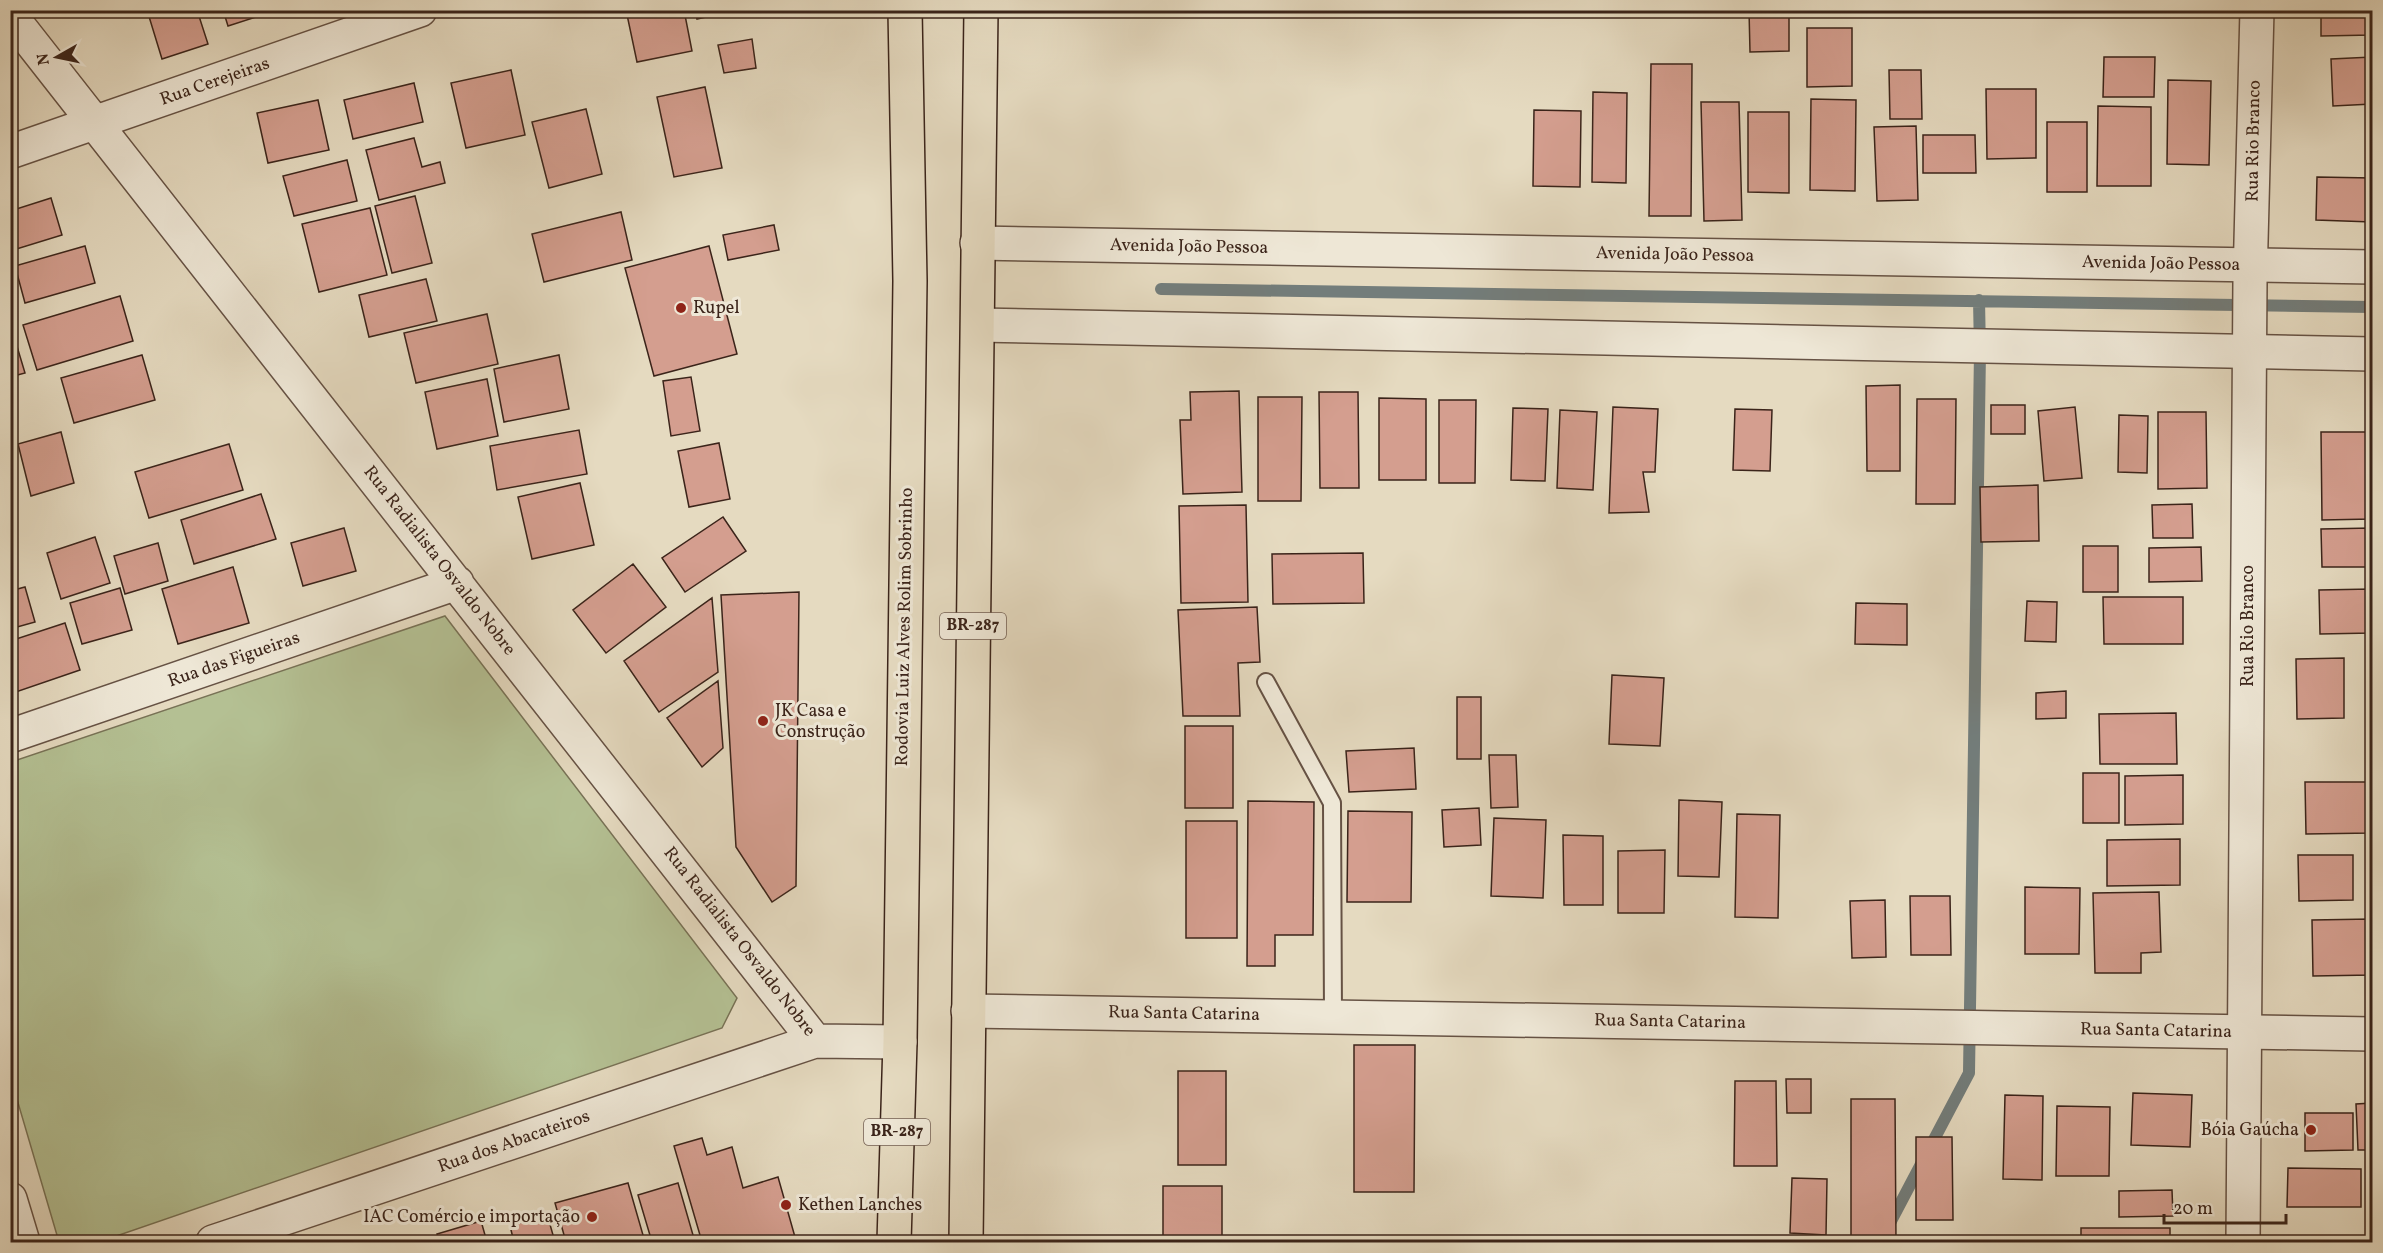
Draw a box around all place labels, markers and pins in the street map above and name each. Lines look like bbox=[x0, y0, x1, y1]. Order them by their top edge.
place label: Rupel bbox=[693, 296, 740, 321]
marker: Rupel bbox=[674, 301, 688, 315]
place label: JK Casa e Construção bbox=[775, 699, 865, 745]
marker: JK Casa e Construção bbox=[756, 714, 770, 728]
place label: Bóia Gaúcha bbox=[2201, 1118, 2299, 1143]
marker: Bóia Gaúcha bbox=[2304, 1123, 2318, 1137]
place label: Kethen Lanches bbox=[798, 1193, 922, 1218]
marker: Kethen Lanches bbox=[779, 1198, 793, 1212]
place label: IAC Comércio e importação bbox=[363, 1205, 580, 1230]
marker: IAC Comércio e importação bbox=[585, 1210, 599, 1224]

